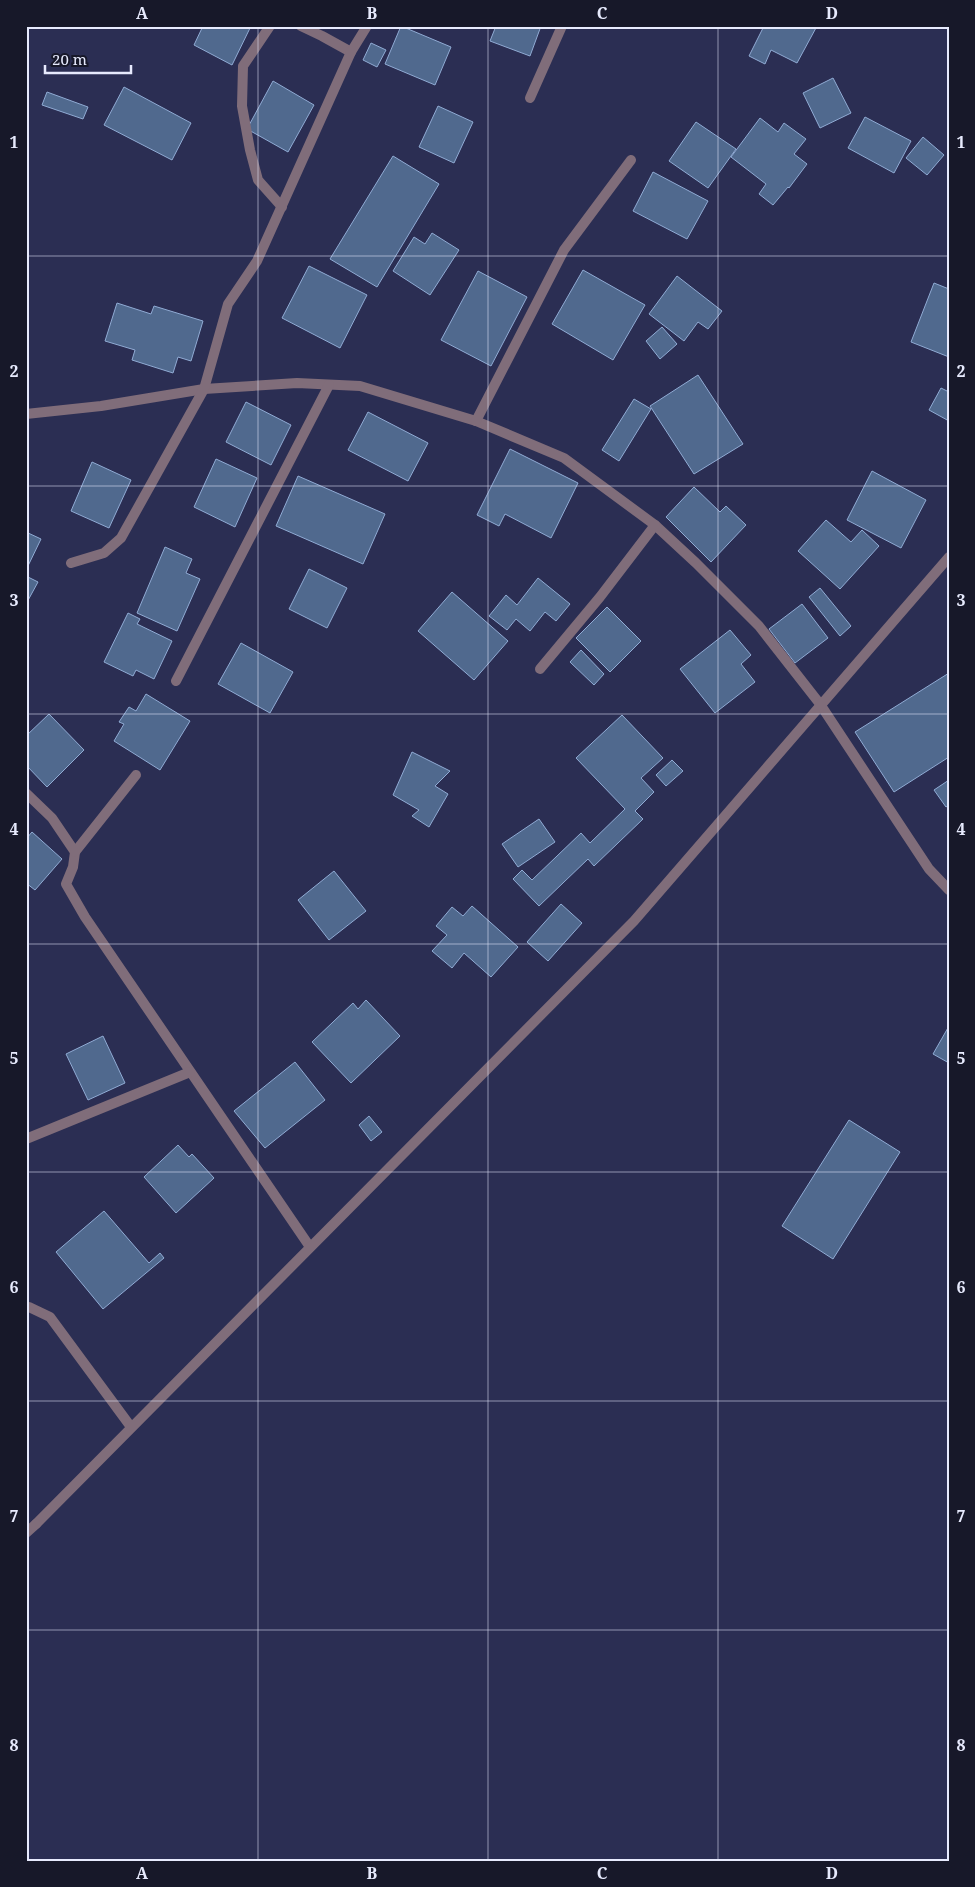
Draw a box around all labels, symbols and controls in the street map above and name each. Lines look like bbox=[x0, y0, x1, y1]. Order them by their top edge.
text: A bbox=[136, 2, 149, 24]
text: B bbox=[367, 2, 378, 24]
text: C bbox=[597, 2, 608, 24]
text: D bbox=[826, 2, 838, 24]
scale bar bbox=[45, 42, 131, 74]
text: 20 m bbox=[52, 49, 87, 69]
text: 1 bbox=[9, 131, 19, 153]
text: 1 bbox=[956, 131, 966, 153]
text: 2 bbox=[9, 360, 19, 382]
text: 2 bbox=[956, 360, 966, 382]
text: 3 bbox=[9, 589, 19, 611]
text: 3 bbox=[956, 589, 966, 611]
text: 4 bbox=[9, 818, 19, 840]
text: 4 bbox=[956, 818, 966, 840]
text: 5 bbox=[9, 1047, 19, 1069]
text: 5 bbox=[956, 1047, 966, 1069]
text: 6 bbox=[9, 1276, 19, 1298]
text: 6 bbox=[956, 1276, 966, 1298]
text: 7 bbox=[9, 1505, 19, 1527]
text: 7 bbox=[956, 1505, 966, 1527]
text: 8 bbox=[9, 1734, 19, 1756]
text: 8 bbox=[956, 1734, 966, 1756]
text: A bbox=[136, 1862, 149, 1884]
text: B bbox=[367, 1862, 378, 1884]
text: C bbox=[597, 1862, 608, 1884]
text: D bbox=[826, 1862, 838, 1884]

